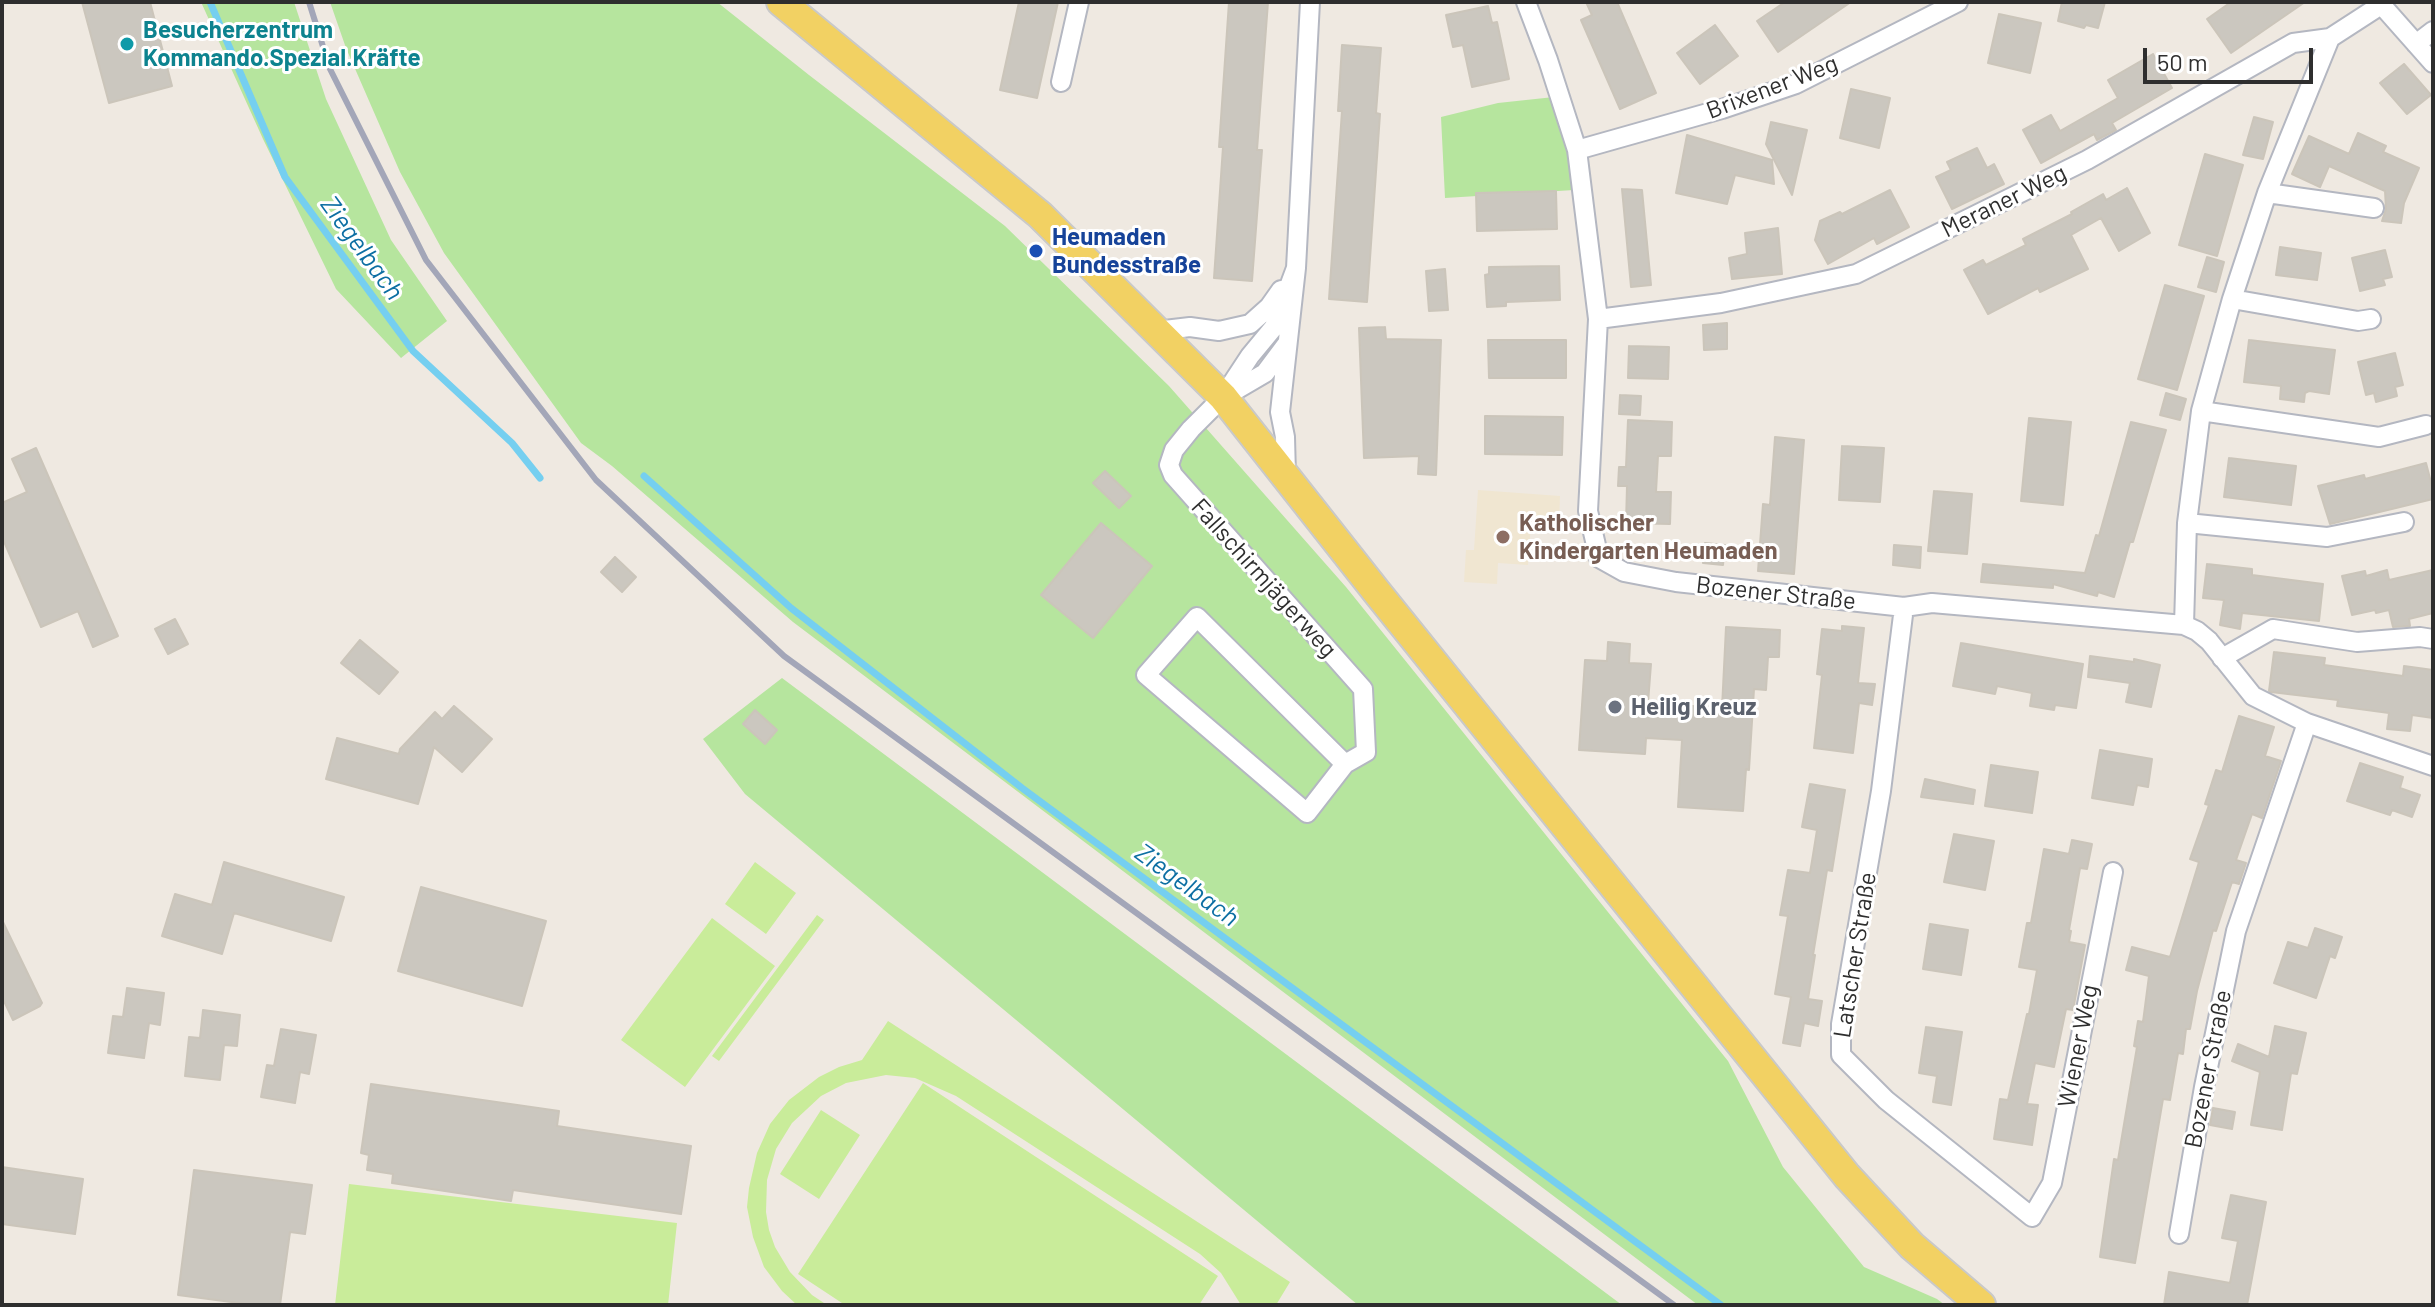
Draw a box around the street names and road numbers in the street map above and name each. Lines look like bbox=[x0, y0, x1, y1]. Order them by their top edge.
street label: Brixener Weg bbox=[1702, 49, 1842, 125]
street label: Meraner Weg bbox=[1937, 158, 2071, 244]
street label: Fallschirmjägerweg bbox=[1185, 493, 1343, 663]
street label: Bozener Straße bbox=[1695, 570, 1857, 616]
street label: Latscher Straße bbox=[1828, 870, 1882, 1040]
street label: Wiener Weg bbox=[2052, 982, 2104, 1110]
street label: Bozener Straße bbox=[2179, 987, 2237, 1151]

